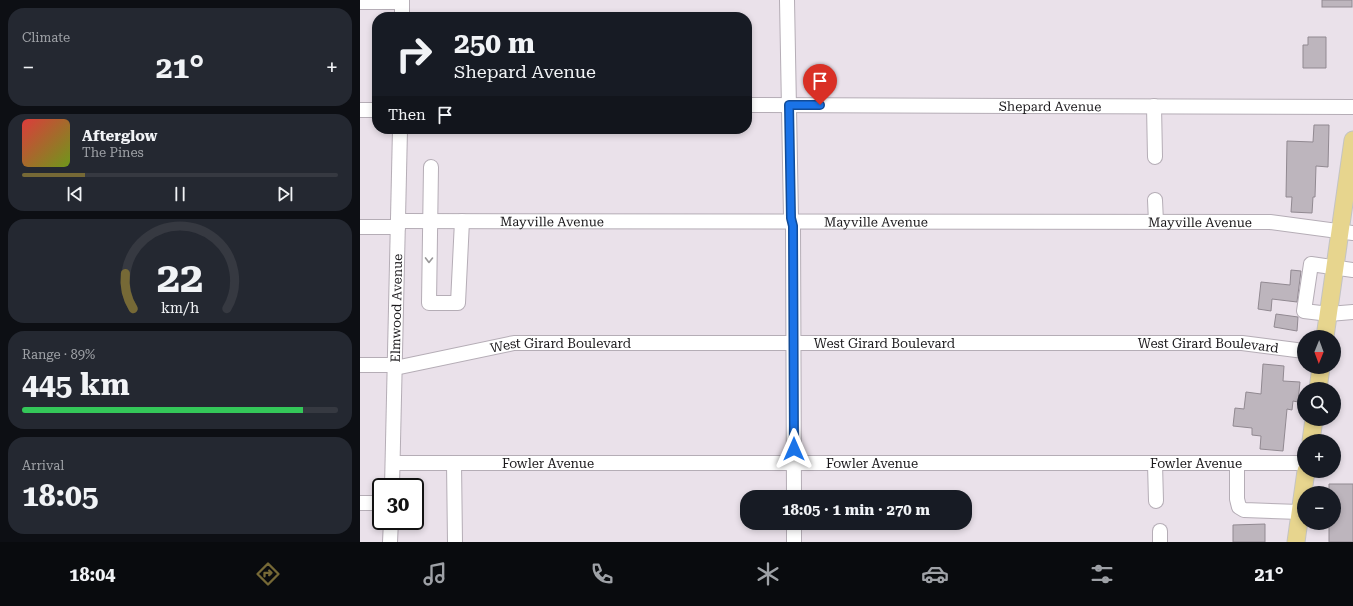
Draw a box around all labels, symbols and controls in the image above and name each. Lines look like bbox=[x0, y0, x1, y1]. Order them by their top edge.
text: 250 m bbox=[454, 27, 535, 60]
icon: right bbox=[388, 28, 440, 80]
text: Climate bbox=[22, 30, 70, 45]
text: 21° bbox=[156, 50, 204, 85]
text: − bbox=[22, 55, 34, 80]
text: + bbox=[326, 55, 338, 80]
text: Shepard Avenue bbox=[454, 61, 596, 82]
pin bbox=[803, 64, 837, 105]
icon: arrive bbox=[809, 70, 831, 92]
street label: Shepard Avenue bbox=[999, 99, 1101, 114]
icon: arrive bbox=[434, 104, 456, 126]
text: Then bbox=[388, 106, 426, 124]
text: Afterglow bbox=[82, 127, 157, 145]
text: The Pines bbox=[82, 145, 144, 160]
icon: previous bbox=[64, 183, 86, 205]
icon: pause bbox=[169, 183, 191, 205]
icon: next bbox=[274, 183, 296, 205]
street label: Mayville Avenue bbox=[500, 214, 604, 229]
street label: Mayville Avenue bbox=[824, 214, 928, 230]
street label: Mayville Avenue bbox=[1148, 215, 1252, 230]
text: 22 bbox=[157, 253, 203, 302]
street label: Elmwood Avenue bbox=[388, 253, 405, 363]
one-way arrow bbox=[425, 257, 433, 263]
text: km/h bbox=[161, 300, 199, 316]
north arrow bbox=[1297, 330, 1341, 374]
map controls bbox=[1297, 330, 1341, 530]
street label: West Girard Boulevard bbox=[489, 336, 632, 356]
street label: West Girard Boulevard bbox=[814, 336, 956, 351]
street label: West Girard Boulevard bbox=[1138, 336, 1280, 356]
text: Range · 89% bbox=[22, 347, 95, 362]
text: 445 km bbox=[22, 367, 130, 402]
button: search bbox=[1297, 382, 1341, 426]
position arrow bbox=[773, 428, 815, 470]
button: + bbox=[1297, 434, 1341, 478]
street label: Fowler Avenue bbox=[502, 456, 594, 471]
street label: Fowler Avenue bbox=[826, 456, 918, 471]
street label: Fowler Avenue bbox=[1150, 456, 1242, 471]
text: Arrival bbox=[22, 458, 64, 473]
text: 18:05 bbox=[22, 478, 99, 513]
speed limit sign: 30 bbox=[372, 478, 424, 530]
button: − bbox=[1297, 486, 1341, 530]
text: 18:05 · 1 min · 270 m bbox=[782, 501, 930, 519]
icon: directions bbox=[254, 560, 282, 588]
icon: music bbox=[421, 560, 449, 588]
icon: phone bbox=[588, 560, 616, 588]
icon: climate bbox=[754, 560, 782, 588]
icon: car bbox=[921, 560, 949, 588]
icon: filters bbox=[1088, 560, 1116, 588]
text: 18:04 bbox=[69, 564, 115, 585]
text: 21° bbox=[1254, 564, 1284, 585]

